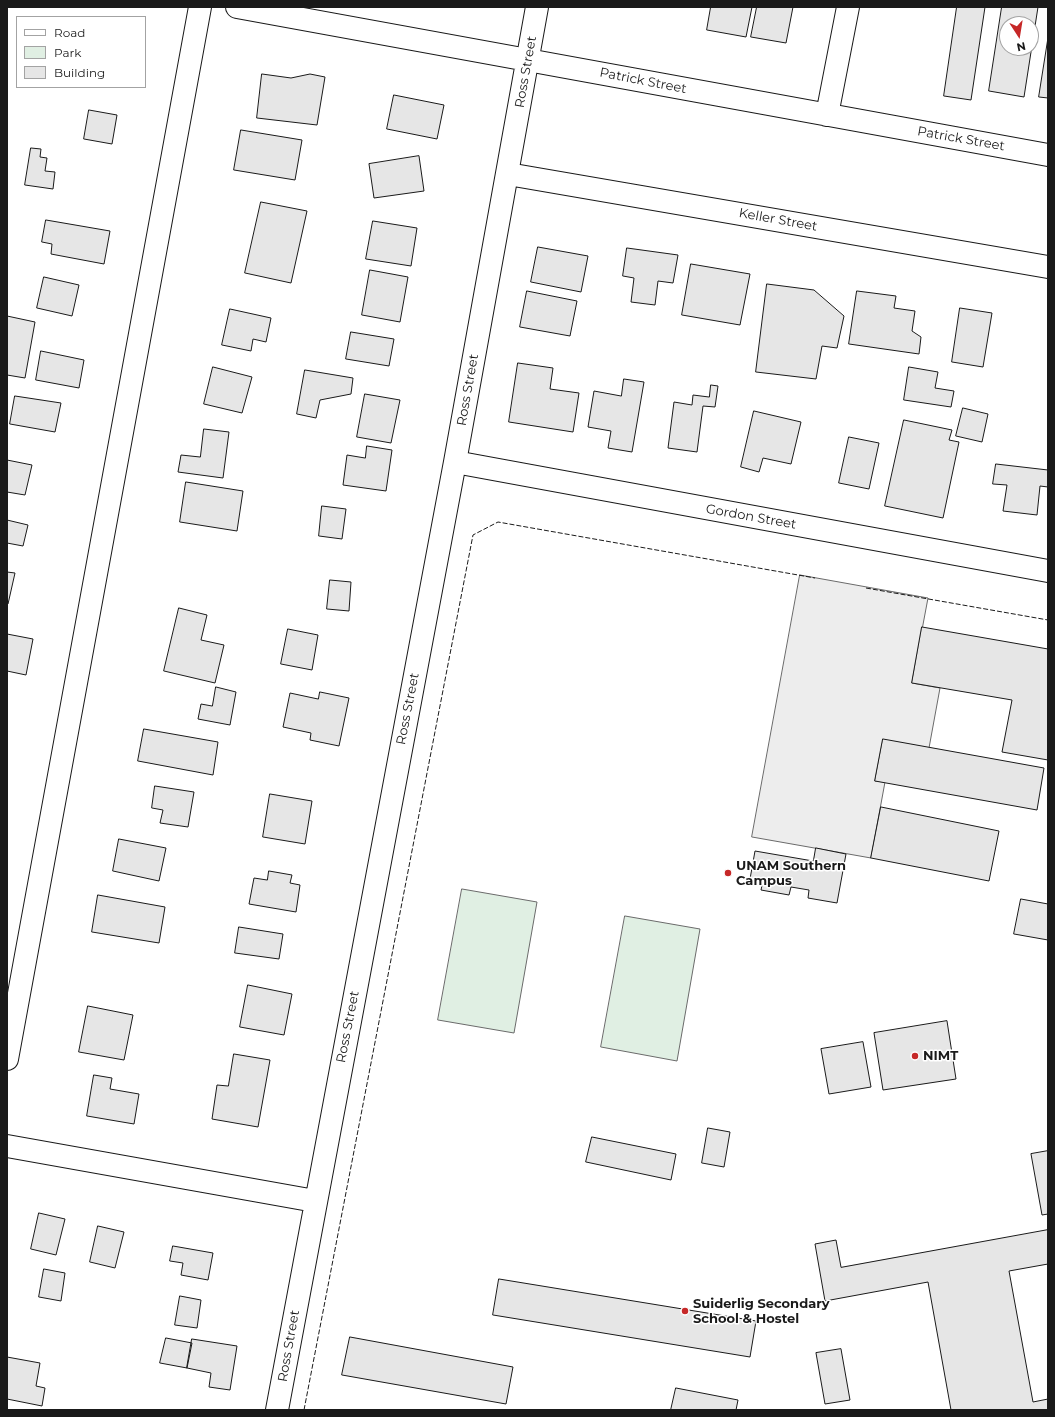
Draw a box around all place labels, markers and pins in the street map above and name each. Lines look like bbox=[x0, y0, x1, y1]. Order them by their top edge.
place label: UNAM Southern Campus bbox=[736, 858, 846, 889]
marker: UNAM Southern Campus bbox=[723, 868, 733, 878]
place label: NIMT bbox=[923, 1048, 958, 1064]
marker: NIMT bbox=[910, 1051, 920, 1061]
place label: Suiderlig Secondary School & Hostel bbox=[693, 1296, 830, 1327]
marker: Suiderlig Secondary School & Hostel bbox=[680, 1306, 690, 1316]

